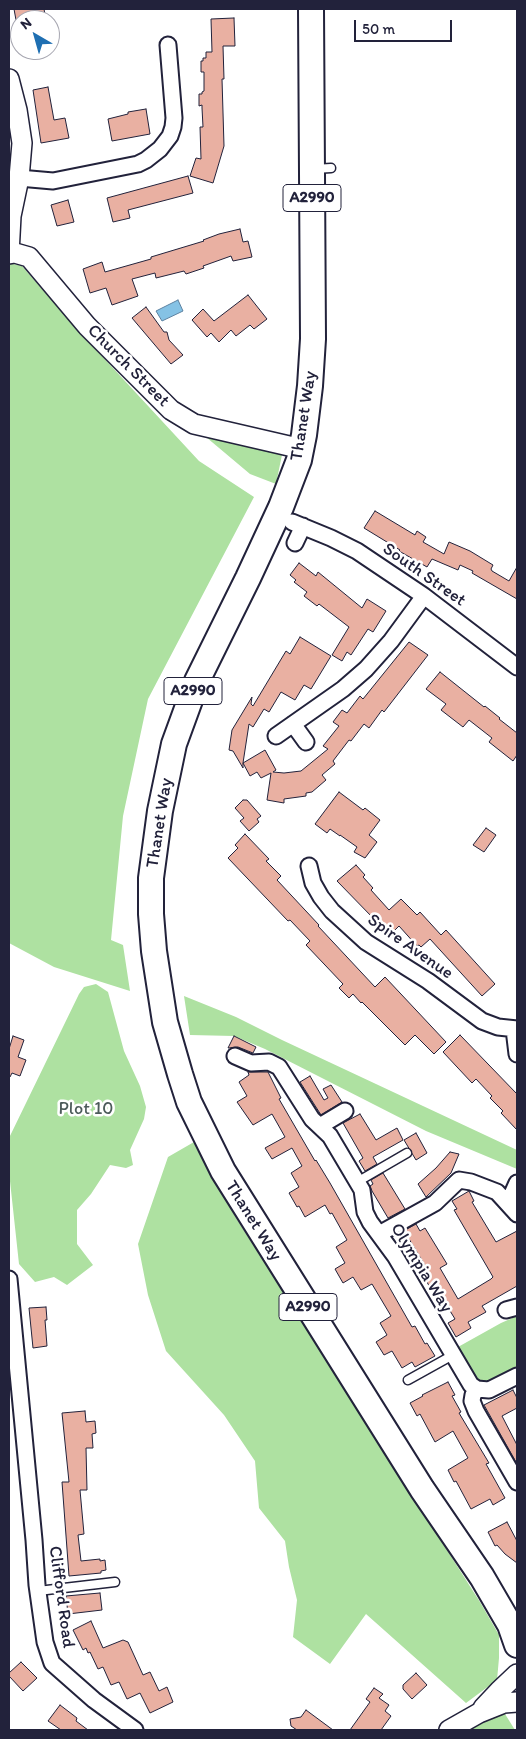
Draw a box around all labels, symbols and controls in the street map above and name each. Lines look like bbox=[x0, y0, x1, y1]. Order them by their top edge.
north arrow bbox=[10, 10, 60, 60]
scale bar bbox=[356, 10, 454, 42]
text: N bbox=[17, 14, 35, 33]
text: 50 m bbox=[362, 20, 395, 38]
road number: A2990 bbox=[283, 184, 341, 212]
street label: Church Street bbox=[82, 320, 174, 412]
street label: Thanet Way bbox=[286, 370, 322, 462]
street label: South Street bbox=[378, 538, 470, 612]
road number: A2990 bbox=[164, 678, 222, 704]
street label: Thanet Way bbox=[142, 777, 178, 869]
street label: Spire Avenue bbox=[363, 909, 457, 985]
park label: Plot 10 bbox=[59, 1098, 113, 1120]
street label: Thanet Way bbox=[220, 1177, 286, 1265]
street label: Olympia Way bbox=[385, 1219, 457, 1317]
road number: A2990 bbox=[279, 1294, 337, 1320]
street label: Clifford Road bbox=[43, 1545, 79, 1649]

